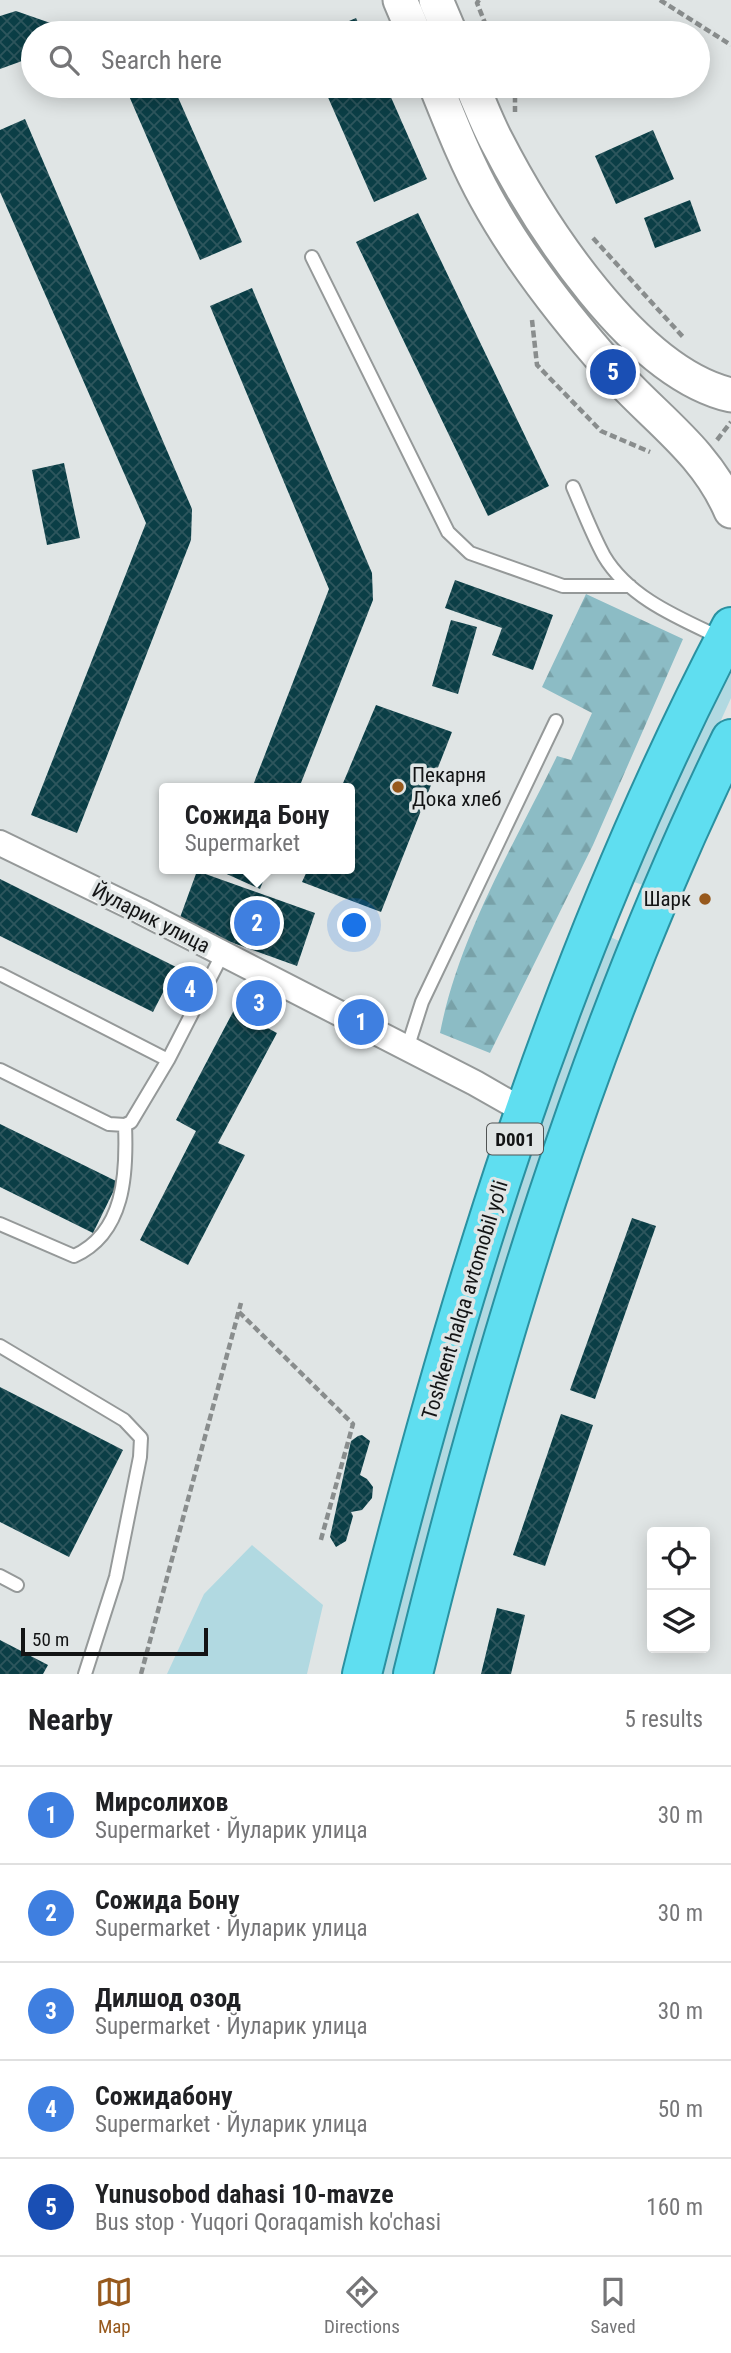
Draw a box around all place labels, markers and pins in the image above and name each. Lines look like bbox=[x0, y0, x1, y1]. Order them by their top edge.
pin: 5 bbox=[590, 346, 636, 398]
place label: Пекарня Дока хлеб bbox=[412, 763, 501, 811]
marker: Пекарня Дока хлеб bbox=[390, 779, 406, 795]
place label: Шарк bbox=[643, 887, 691, 911]
marker: Шарк bbox=[697, 891, 713, 907]
pin: 2 bbox=[234, 897, 280, 949]
pin: 4 bbox=[167, 963, 213, 1015]
pin: 3 bbox=[236, 977, 282, 1029]
pin: 1 bbox=[338, 996, 384, 1048]

